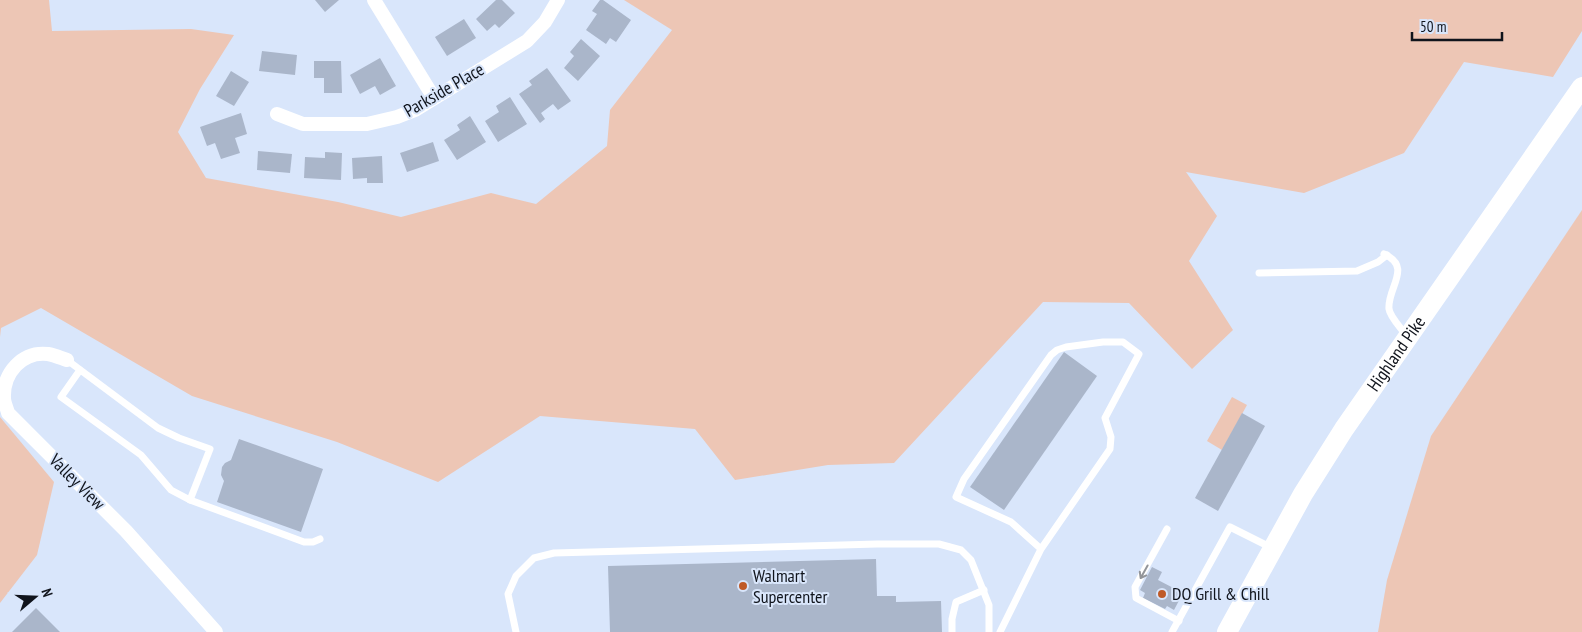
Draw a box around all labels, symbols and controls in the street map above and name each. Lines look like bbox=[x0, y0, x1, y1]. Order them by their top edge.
scale bar bbox=[1412, 10, 1502, 42]
text: 50 m bbox=[1420, 17, 1446, 36]
street label: Parkside Place bbox=[400, 57, 488, 122]
street label: Highland Pike bbox=[1362, 311, 1430, 396]
street label: Valley View bbox=[44, 448, 111, 515]
place label: Walmart Supercenter bbox=[753, 564, 827, 608]
one-way arrow bbox=[1138, 564, 1148, 578]
north arrow bbox=[10, 572, 60, 622]
marker: Walmart Supercenter bbox=[737, 580, 749, 592]
place label: DQ Grill & Chill bbox=[1172, 582, 1270, 605]
text: N bbox=[38, 586, 57, 599]
marker: DQ Grill & Chill bbox=[1156, 588, 1168, 600]

